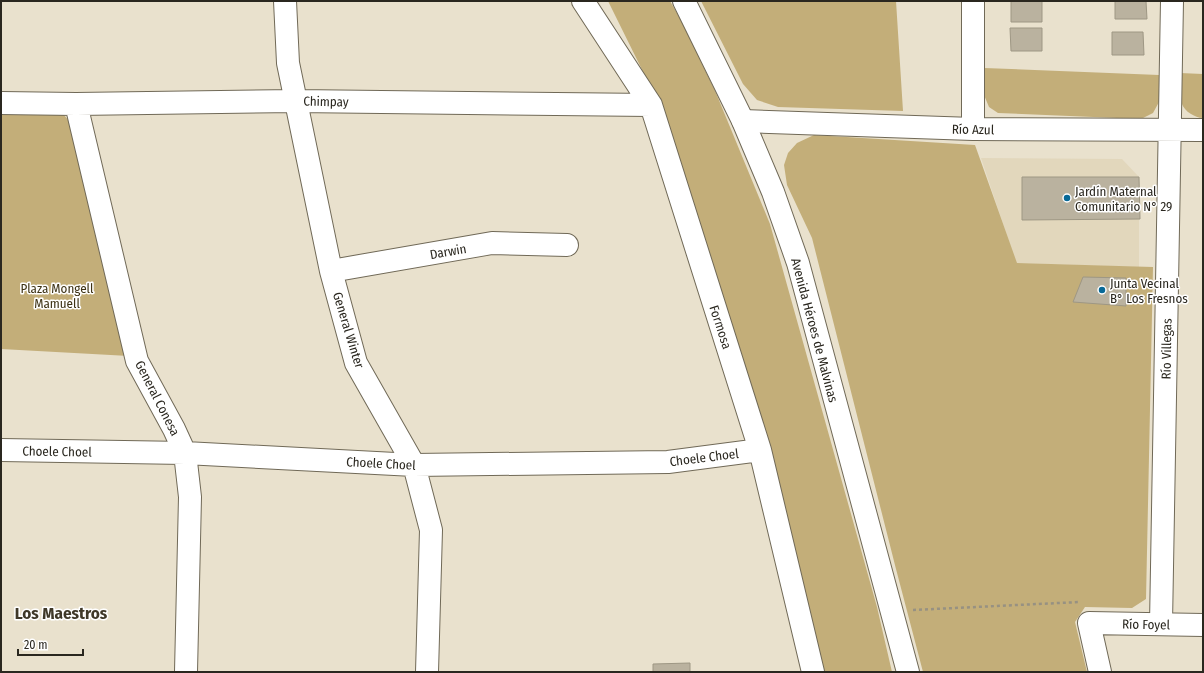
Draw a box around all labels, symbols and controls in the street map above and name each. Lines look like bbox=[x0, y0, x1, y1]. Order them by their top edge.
street label: Chimpay bbox=[303, 94, 349, 109]
street label: Río Azul bbox=[952, 122, 995, 137]
place label: Jardín Maternal Comunitario N° 29 bbox=[1075, 184, 1172, 214]
marker: Jardín Maternal Comunitario N° 29 bbox=[1062, 193, 1072, 203]
street label: Darwin bbox=[429, 241, 468, 262]
street label: Avenida Héroes de Malvinas bbox=[788, 256, 841, 404]
place label: Junta Vecinal B° Los Fresnos bbox=[1110, 276, 1188, 306]
park label: Plaza Mongell Mamuell bbox=[21, 281, 94, 311]
marker: Junta Vecinal B° Los Fresnos bbox=[1097, 285, 1107, 295]
street label: General Winter bbox=[330, 290, 367, 370]
street label: Formosa bbox=[706, 303, 735, 351]
street label: Río Villegas bbox=[1158, 318, 1175, 380]
street label: General Conesa bbox=[132, 358, 183, 438]
street label: Choele Choel bbox=[22, 443, 92, 460]
street label: Choele Choel bbox=[669, 446, 740, 469]
street label: Choele Choel bbox=[346, 454, 417, 473]
district label: Los Maestros bbox=[15, 603, 108, 624]
street label: Río Foyel bbox=[1122, 617, 1171, 632]
scale bar bbox=[18, 631, 83, 657]
text: 20 m bbox=[24, 638, 48, 652]

